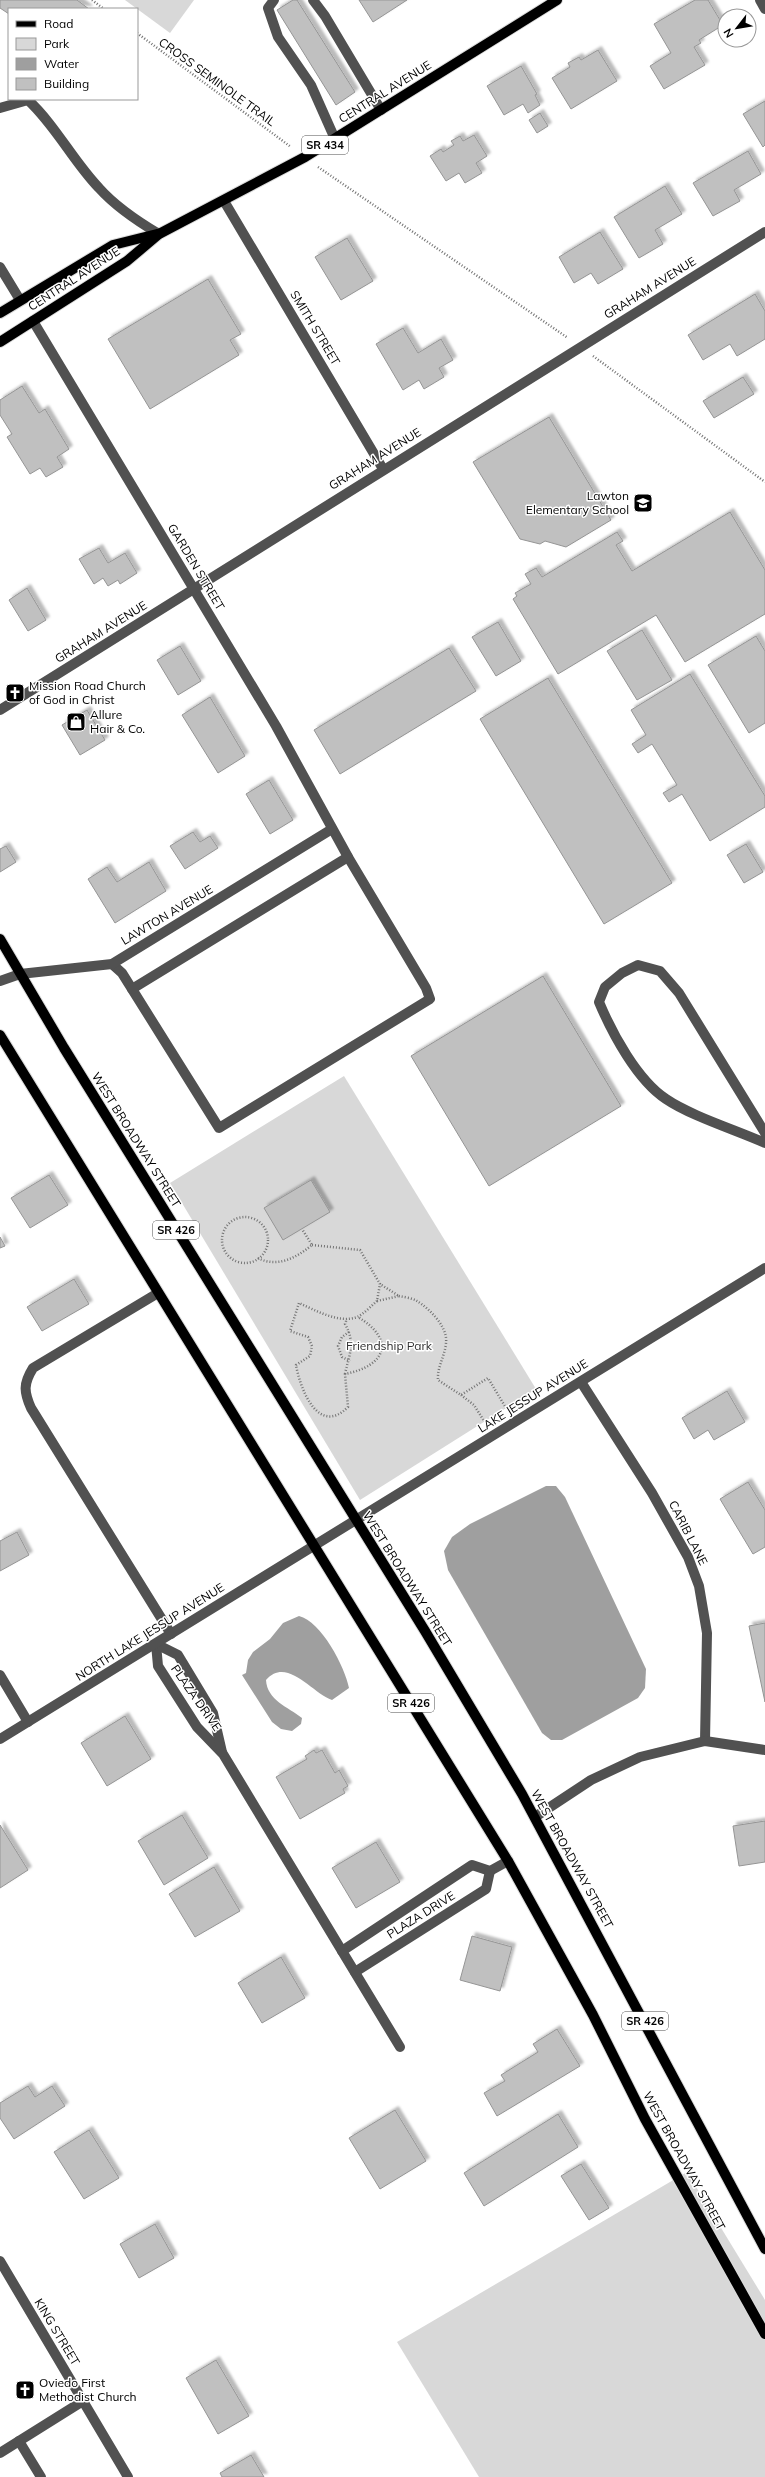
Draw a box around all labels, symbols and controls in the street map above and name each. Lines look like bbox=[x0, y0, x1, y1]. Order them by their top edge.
legend bbox=[8, 8, 138, 100]
north arrow bbox=[717, 8, 757, 48]
text: Road bbox=[44, 16, 73, 31]
text: N bbox=[720, 26, 737, 40]
street label: CROSS SEMINOLE TRAIL bbox=[156, 34, 279, 129]
text: Park bbox=[44, 36, 70, 51]
text: Water bbox=[44, 56, 80, 71]
street label: CENTRAL AVENUE bbox=[336, 57, 434, 126]
text: Building bbox=[44, 76, 89, 91]
road number: SR 434 bbox=[302, 136, 348, 154]
street label: CENTRAL AVENUE bbox=[25, 243, 122, 314]
street label: GRAHAM AVENUE bbox=[601, 253, 698, 322]
street label: SMITH STREET bbox=[287, 288, 344, 368]
street label: GRAHAM AVENUE bbox=[326, 424, 423, 493]
place label: Lawton Elementary School bbox=[526, 488, 629, 517]
school or university icon: Lawton Elementary School bbox=[632, 492, 654, 514]
street label: GARDEN STREET bbox=[165, 521, 228, 613]
street label: GRAHAM AVENUE bbox=[52, 597, 149, 666]
place label: Mission Road Church of God in Christ bbox=[29, 678, 146, 707]
church icon: Mission Road Church of God in Christ bbox=[4, 682, 26, 704]
place label: Allure Hair & Co. bbox=[90, 707, 145, 736]
shop icon: Allure Hair & Co. bbox=[65, 711, 87, 733]
street label: LAWTON AVENUE bbox=[118, 881, 215, 948]
street label: WEST BROADWAY STREET bbox=[89, 1070, 185, 1211]
road number: SR 426 bbox=[153, 1221, 199, 1239]
park label: Friendship Park bbox=[346, 1338, 433, 1353]
street label: LAKE JESSUP AVENUE bbox=[475, 1356, 590, 1436]
street label: CARIB LANE bbox=[666, 1498, 711, 1568]
street label: WEST BROADWAY STREET bbox=[360, 1509, 456, 1650]
street label: NORTH LAKE JESSUP AVENUE bbox=[73, 1579, 227, 1684]
street label: PLAZA DRIVE bbox=[168, 1662, 225, 1734]
road number: SR 426 bbox=[388, 1694, 434, 1712]
street label: WEST BROADWAY STREET bbox=[528, 1787, 617, 1931]
street label: PLAZA DRIVE bbox=[384, 1888, 458, 1941]
road number: SR 426 bbox=[622, 2012, 668, 2030]
street label: WEST BROADWAY STREET bbox=[640, 2089, 729, 2233]
street label: KING STREET bbox=[32, 2295, 84, 2369]
place label: Oviedo First Methodist Church bbox=[39, 2375, 137, 2404]
church icon: Oviedo First Methodist Church bbox=[14, 2379, 36, 2401]

